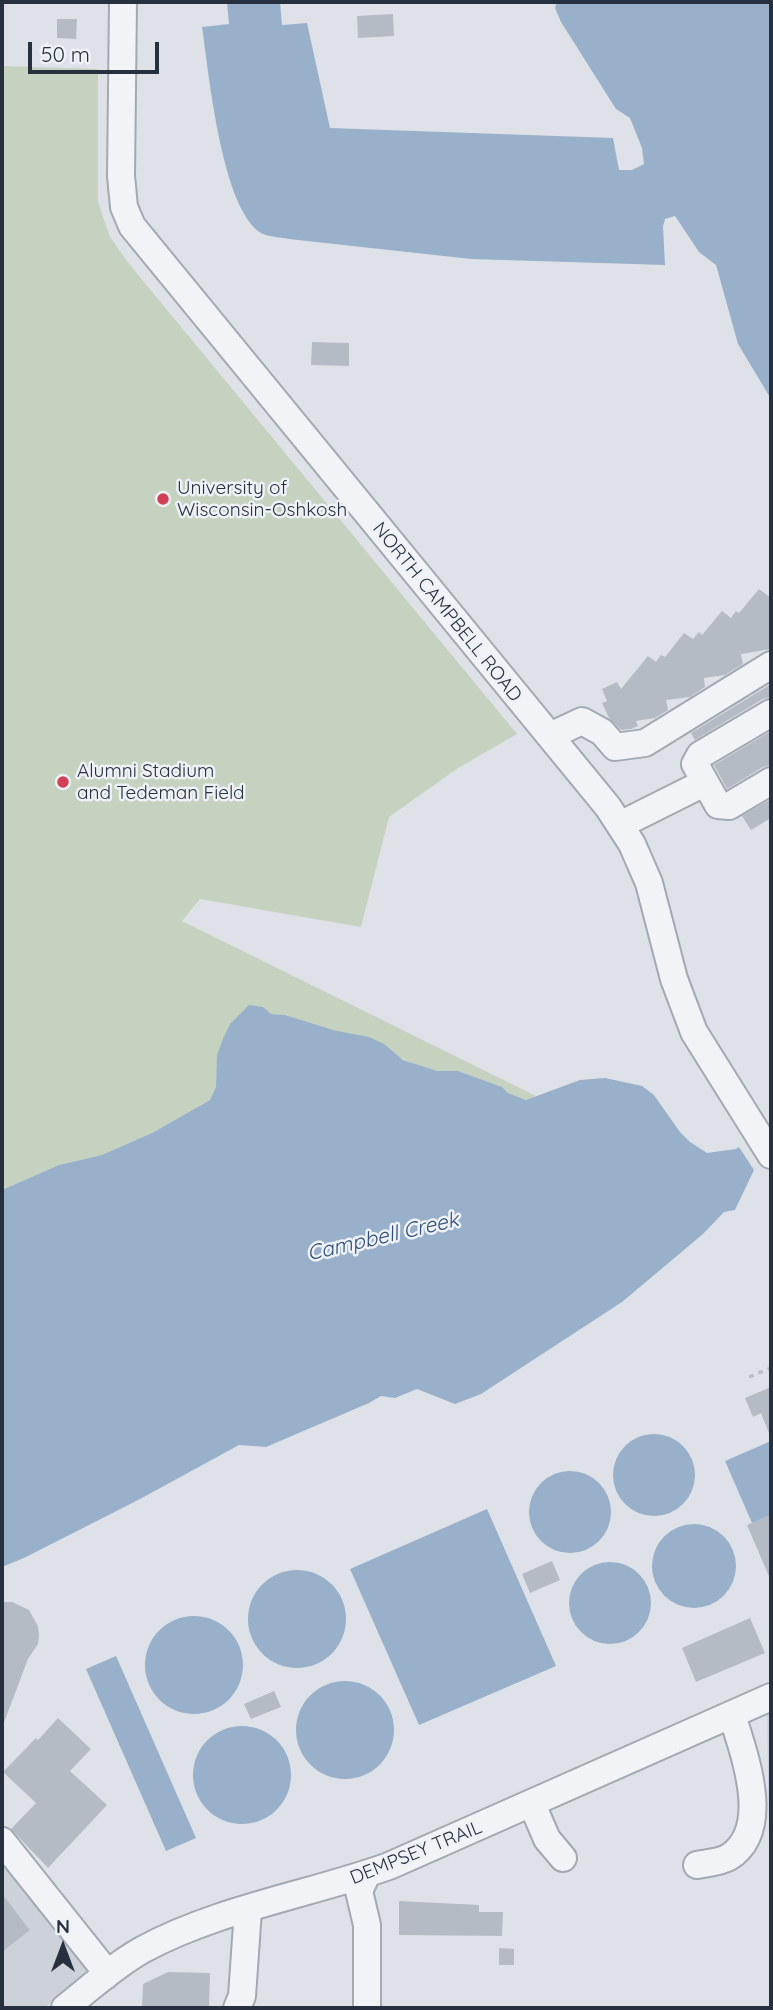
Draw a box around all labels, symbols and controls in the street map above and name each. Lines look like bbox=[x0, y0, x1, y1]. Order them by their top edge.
scale bar bbox=[32, 28, 163, 72]
text: 50 m bbox=[41, 41, 90, 67]
place label: University of Wisconsin-Oshkosh bbox=[177, 477, 347, 521]
marker: University of Wisconsin-Oshkosh bbox=[155, 491, 171, 507]
street label: NORTH CAMPBELL ROAD bbox=[368, 518, 526, 706]
place label: Alumni Stadium and Tedeman Field bbox=[77, 760, 245, 804]
marker: Alumni Stadium and Tedeman Field bbox=[55, 774, 71, 790]
water label: Campbell Creek bbox=[305, 1207, 461, 1267]
street label: DEMPSEY TRAIL bbox=[347, 1816, 485, 1890]
north arrow bbox=[28, 1912, 98, 1982]
text: N bbox=[56, 1914, 70, 1938]

